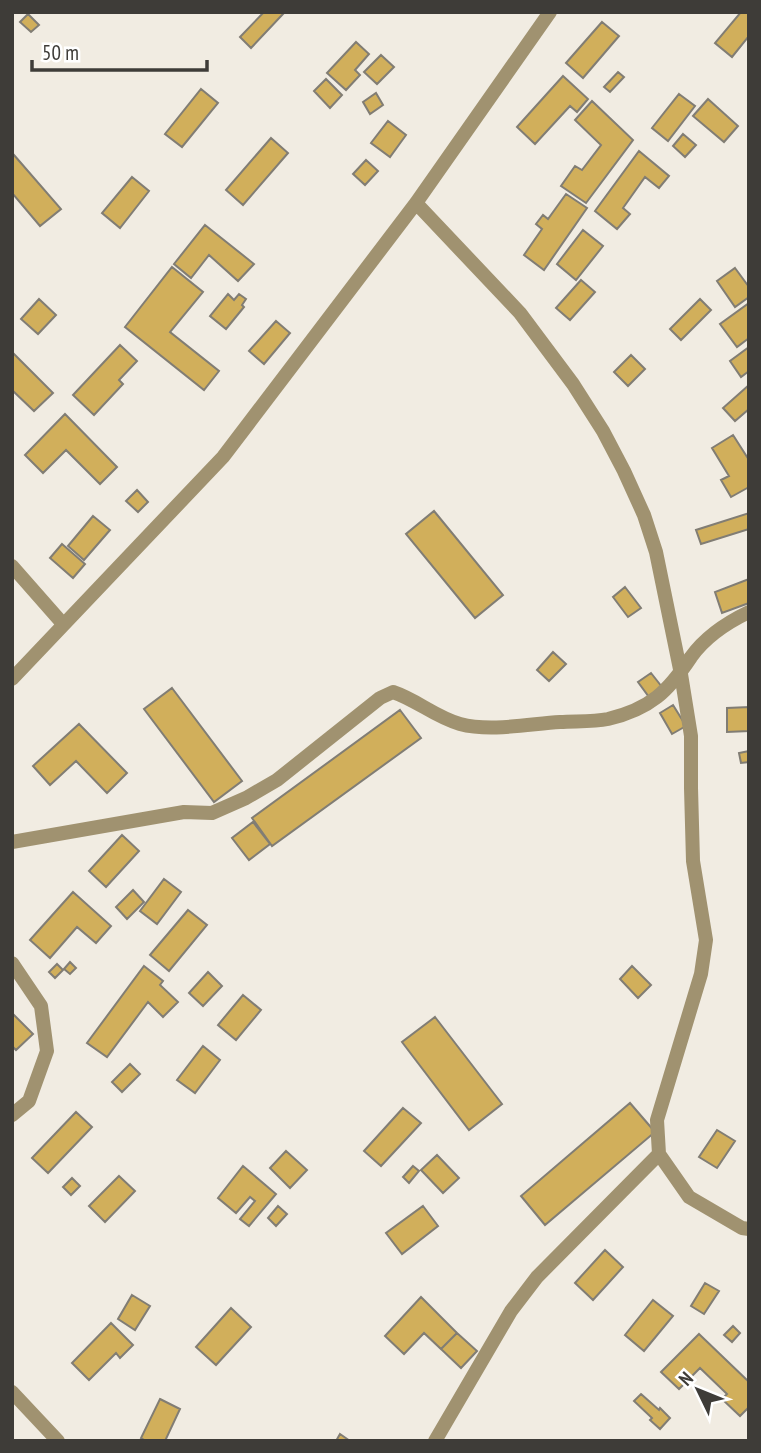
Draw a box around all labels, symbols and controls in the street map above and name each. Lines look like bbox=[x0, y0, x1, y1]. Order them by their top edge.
scale bar bbox=[32, 28, 206, 72]
text: 50 m bbox=[42, 39, 79, 66]
north arrow bbox=[663, 1355, 733, 1425]
text: N bbox=[673, 1366, 698, 1390]

